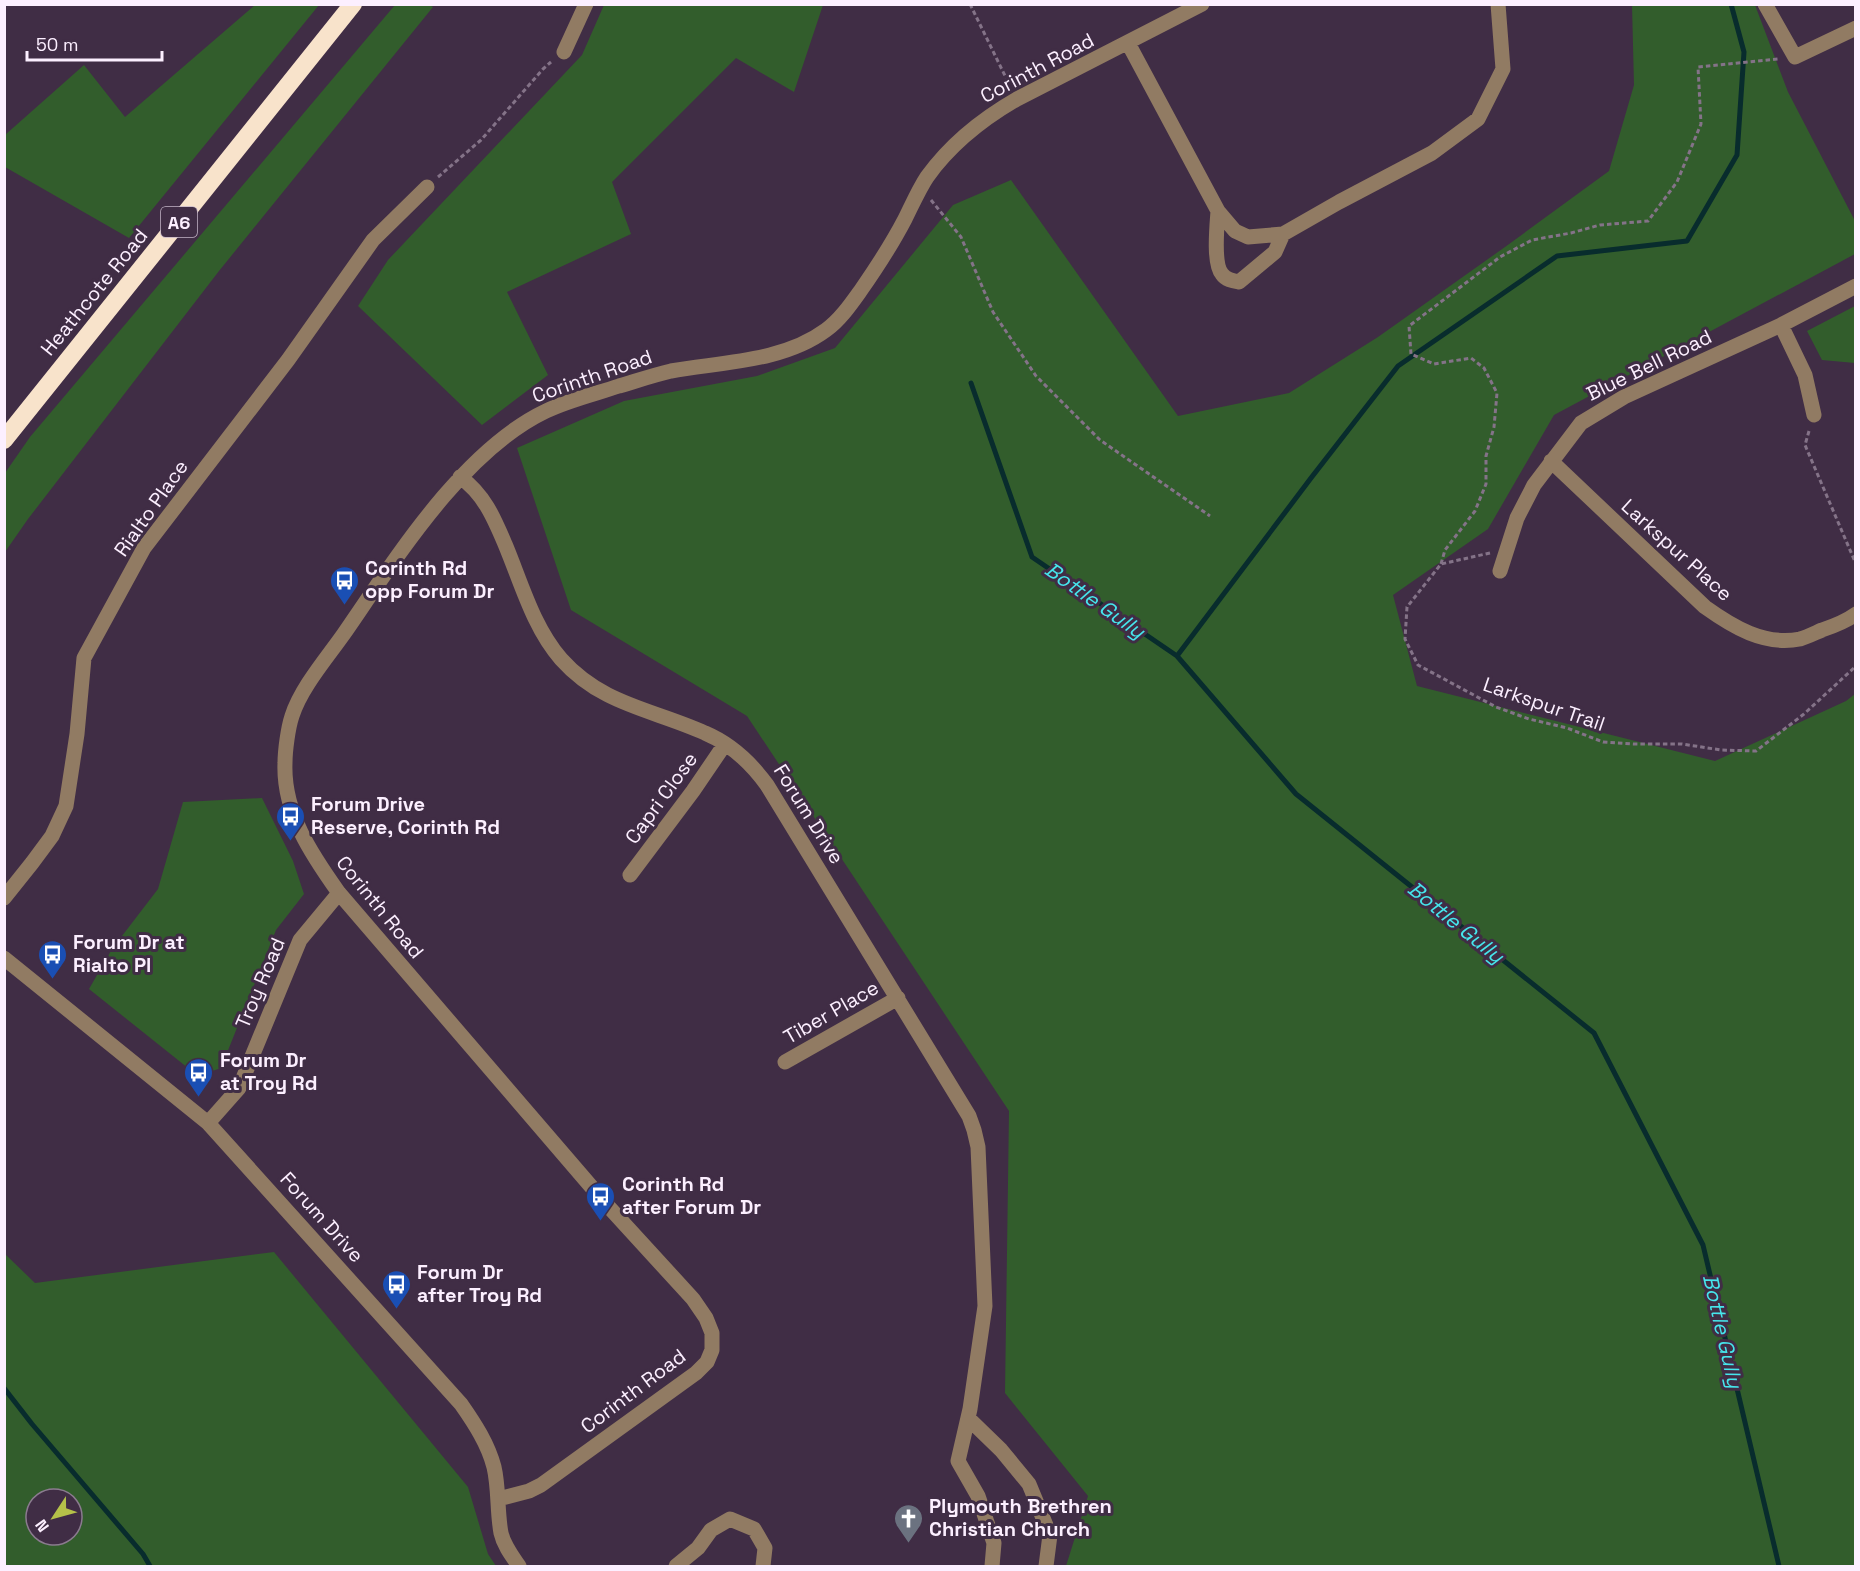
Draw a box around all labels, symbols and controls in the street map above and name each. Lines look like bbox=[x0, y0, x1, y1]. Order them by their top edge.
scale bar bbox=[27, 24, 162, 62]
street label: Corinth Road bbox=[976, 27, 1098, 109]
text: 50 m bbox=[36, 33, 78, 56]
road number: A6 bbox=[161, 207, 197, 237]
street label: Heathcote Road bbox=[35, 223, 153, 361]
street label: Blue Bell Road bbox=[1582, 323, 1716, 407]
street label: Corinth Road bbox=[529, 343, 655, 409]
street label: Rialto Place bbox=[108, 455, 194, 561]
street label: Larkspur Place bbox=[1616, 493, 1738, 607]
place label: Corinth Rd opp Forum Dr bbox=[365, 555, 494, 604]
water label: Bottle Gully bbox=[1040, 556, 1151, 645]
bus stop icon: Corinth Rd opp Forum Dr bbox=[328, 564, 360, 606]
street label: Larkspur Trail bbox=[1480, 671, 1608, 737]
street label: Capri Close bbox=[619, 747, 703, 849]
street label: Forum Drive bbox=[768, 759, 850, 869]
place label: Forum Drive Reserve, Corinth Rd bbox=[311, 791, 500, 840]
bus stop icon: Forum Drive Reserve, Corinth Rd bbox=[274, 800, 306, 842]
street label: Corinth Road bbox=[330, 850, 430, 964]
water label: Bottle Gully bbox=[1402, 875, 1511, 970]
place label: Forum Dr at Rialto Pl bbox=[73, 929, 185, 978]
street label: Troy Road bbox=[229, 934, 291, 1032]
bus stop icon: Forum Dr at Rialto Pl bbox=[36, 938, 68, 980]
street label: Tiber Place bbox=[779, 974, 883, 1050]
place label: Forum Dr at Troy Rd bbox=[220, 1047, 317, 1096]
bus stop icon: Forum Dr at Troy Rd bbox=[183, 1056, 215, 1098]
street label: Forum Drive bbox=[275, 1166, 369, 1268]
place label: Corinth Rd after Forum Dr bbox=[622, 1171, 761, 1220]
bus stop icon: Corinth Rd after Forum Dr bbox=[585, 1180, 617, 1222]
place label: Forum Dr after Troy Rd bbox=[417, 1259, 542, 1308]
bus stop icon: Forum Dr after Troy Rd bbox=[380, 1268, 412, 1310]
water label: Bottle Gully bbox=[1697, 1271, 1749, 1392]
street label: Corinth Road bbox=[575, 1343, 691, 1439]
north arrow bbox=[24, 1487, 84, 1547]
place label: Plymouth Brethren Christian Church bbox=[929, 1493, 1112, 1542]
church icon: Plymouth Brethren Christian Church bbox=[892, 1502, 924, 1544]
text: N bbox=[31, 1515, 54, 1536]

